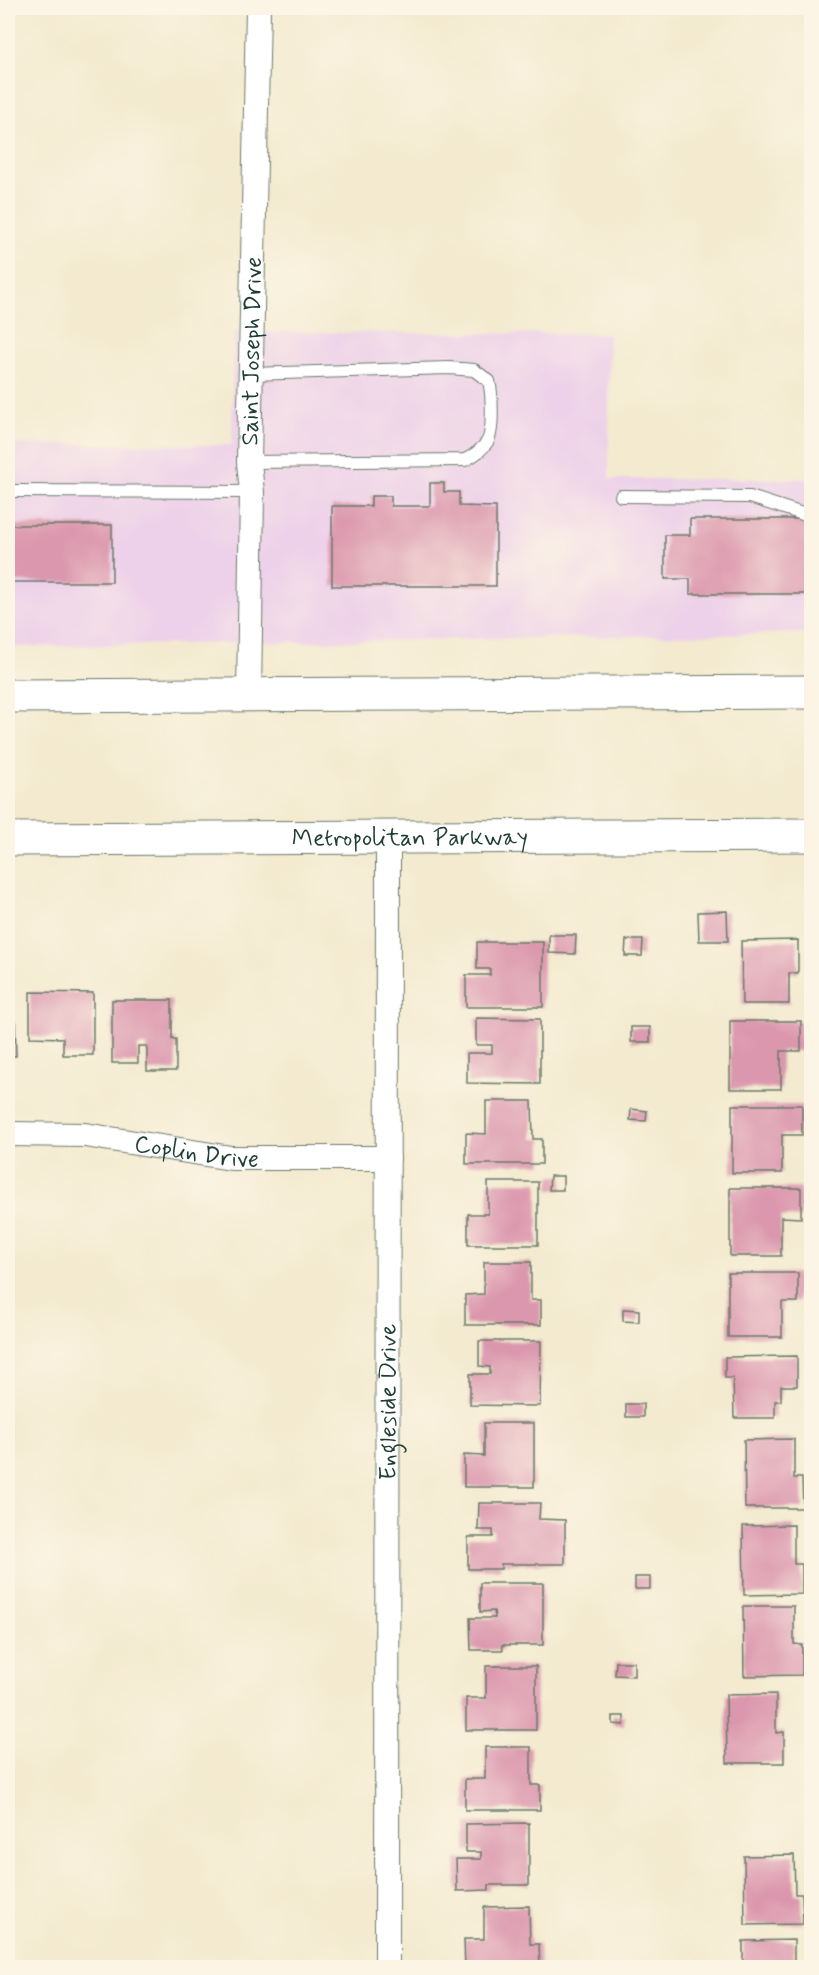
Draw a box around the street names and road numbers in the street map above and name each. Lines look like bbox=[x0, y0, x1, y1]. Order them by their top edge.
street label: Saint Joseph Drive bbox=[235, 256, 270, 446]
street label: Metropolitan Parkway bbox=[292, 822, 528, 855]
street label: Coplin Drive bbox=[132, 1129, 259, 1175]
street label: Engleside Drive bbox=[373, 1324, 407, 1480]

